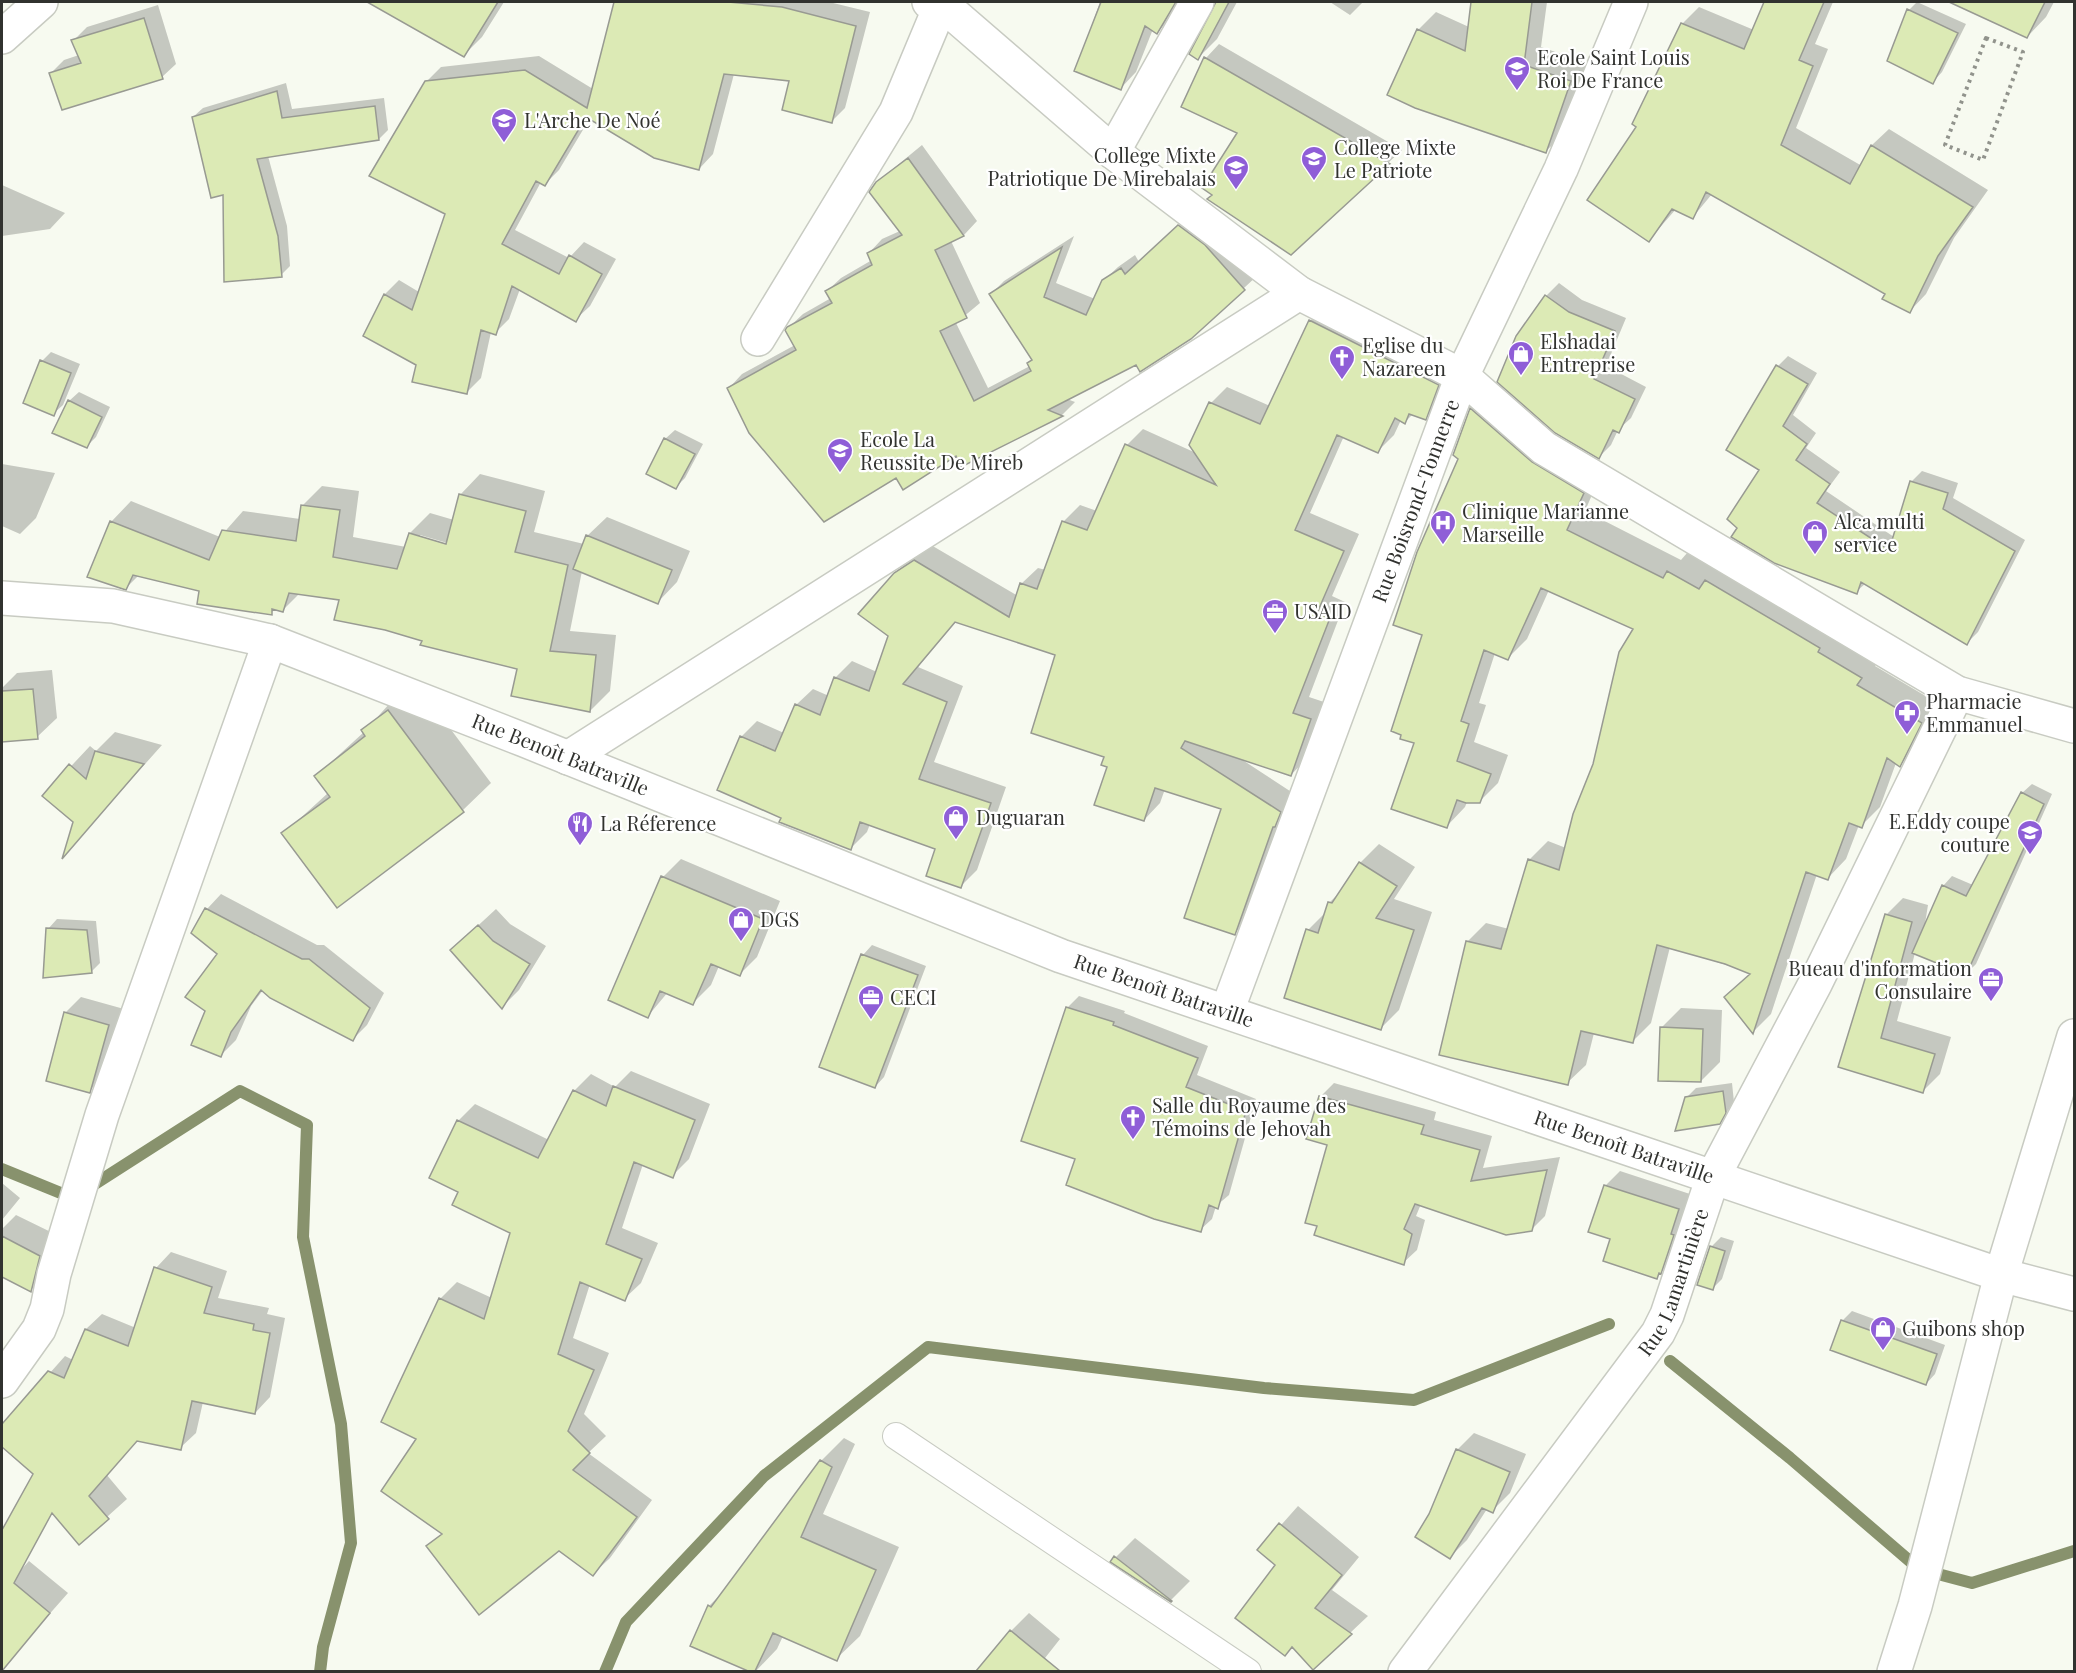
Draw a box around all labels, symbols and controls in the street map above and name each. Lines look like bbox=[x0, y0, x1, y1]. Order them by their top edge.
place label: Ecole Saint Louis Roi De France bbox=[1537, 43, 1690, 93]
school or university icon: Ecole Saint Louis Roi De France bbox=[1502, 54, 1532, 92]
school or university icon: L'Arche De Noé bbox=[489, 106, 519, 144]
place label: L'Arche De Noé bbox=[524, 106, 661, 133]
place label: College Mixte Le Patriote bbox=[1334, 133, 1456, 183]
place label: College Mixte Patriotique De Mirebalais bbox=[988, 141, 1216, 191]
school or university icon: College Mixte Le Patriote bbox=[1299, 144, 1329, 182]
school or university icon: College Mixte Patriotique De Mirebalais bbox=[1221, 153, 1251, 191]
place label: Elshadai Entreprise bbox=[1540, 327, 1635, 377]
place label: Eglise du Nazareen bbox=[1362, 331, 1446, 381]
shop icon: Elshadai Entreprise bbox=[1506, 339, 1536, 377]
church icon: Eglise du Nazareen bbox=[1327, 343, 1357, 381]
street label: Rue Boisrond-Tonnerre bbox=[1364, 395, 1464, 606]
place label: Ecole La Reussite De Mireb bbox=[860, 425, 1023, 475]
school or university icon: Ecole La Reussite De Mireb bbox=[825, 436, 855, 474]
place label: Clinique Marianne Marseille bbox=[1462, 497, 1629, 547]
place label: Alca multi service bbox=[1833, 507, 1925, 557]
hospital icon: Clinique Marianne Marseille bbox=[1428, 508, 1458, 546]
shop icon: Alca multi service bbox=[1800, 518, 1830, 556]
office icon: USAID bbox=[1260, 597, 1290, 635]
place label: USAID bbox=[1294, 597, 1352, 624]
place label: Pharmacie Emmanuel bbox=[1926, 687, 2023, 737]
pharmacy icon: Pharmacie Emmanuel bbox=[1892, 698, 1922, 736]
street label: Rue Benoît Batraville bbox=[469, 706, 653, 801]
shop icon: Duguaran bbox=[941, 803, 971, 841]
place label: Duguaran bbox=[976, 803, 1065, 830]
place label: E.Eddy coupe couture bbox=[1889, 807, 2010, 857]
restaurant icon: La Réference bbox=[565, 809, 595, 847]
place label: La Réference bbox=[600, 809, 716, 836]
school or university icon: E.Eddy coupe couture bbox=[2015, 818, 2045, 856]
shop icon: DGS bbox=[726, 905, 756, 943]
place label: DGS bbox=[760, 905, 799, 932]
street label: Rue Benoît Batraville bbox=[1071, 946, 1258, 1032]
place label: Bueau d'information Consulaire bbox=[1788, 954, 1972, 1004]
office icon: Bueau d'information Consulaire bbox=[1976, 965, 2006, 1003]
office icon: CECI bbox=[856, 983, 886, 1021]
place label: CECI bbox=[890, 983, 936, 1010]
place label: Salle du Royaume des Témoins de Jehovah bbox=[1152, 1091, 1346, 1141]
church icon: Salle du Royaume des Témoins de Jehovah bbox=[1118, 1103, 1148, 1141]
street label: Rue Benoît Batraville bbox=[1531, 1103, 1718, 1189]
street label: Rue Lamartinière bbox=[1631, 1204, 1714, 1361]
shop icon: Guibons shop bbox=[1868, 1314, 1898, 1352]
place label: Guibons shop bbox=[1902, 1314, 2025, 1341]

